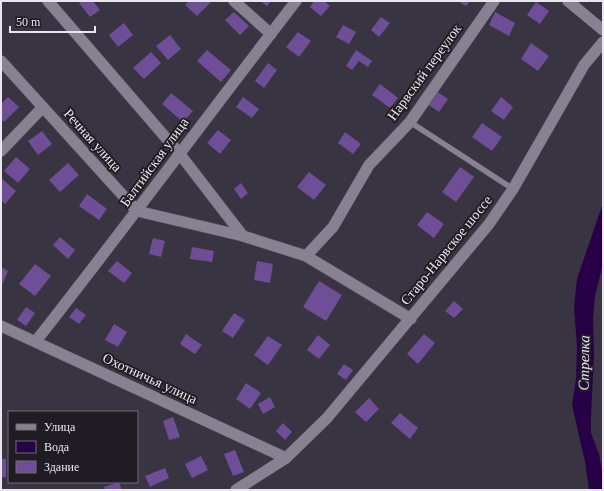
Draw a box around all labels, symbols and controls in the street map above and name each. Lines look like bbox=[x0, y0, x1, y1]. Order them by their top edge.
scale bar bbox=[10, 8, 95, 34]
text: 50 m bbox=[16, 15, 41, 29]
street label: Нарвский переулок bbox=[385, 21, 464, 123]
street label: Речная улица bbox=[61, 106, 125, 175]
street label: Балтийская улица bbox=[117, 114, 192, 210]
street label: Старо-Нарвское шоссе bbox=[398, 193, 495, 308]
water label: Стрелка bbox=[576, 335, 592, 391]
street label: Охотничья улица bbox=[100, 350, 200, 407]
legend bbox=[8, 411, 138, 483]
text: Улица bbox=[44, 420, 76, 434]
text: Вода bbox=[44, 440, 70, 454]
text: Здание bbox=[44, 460, 79, 474]

